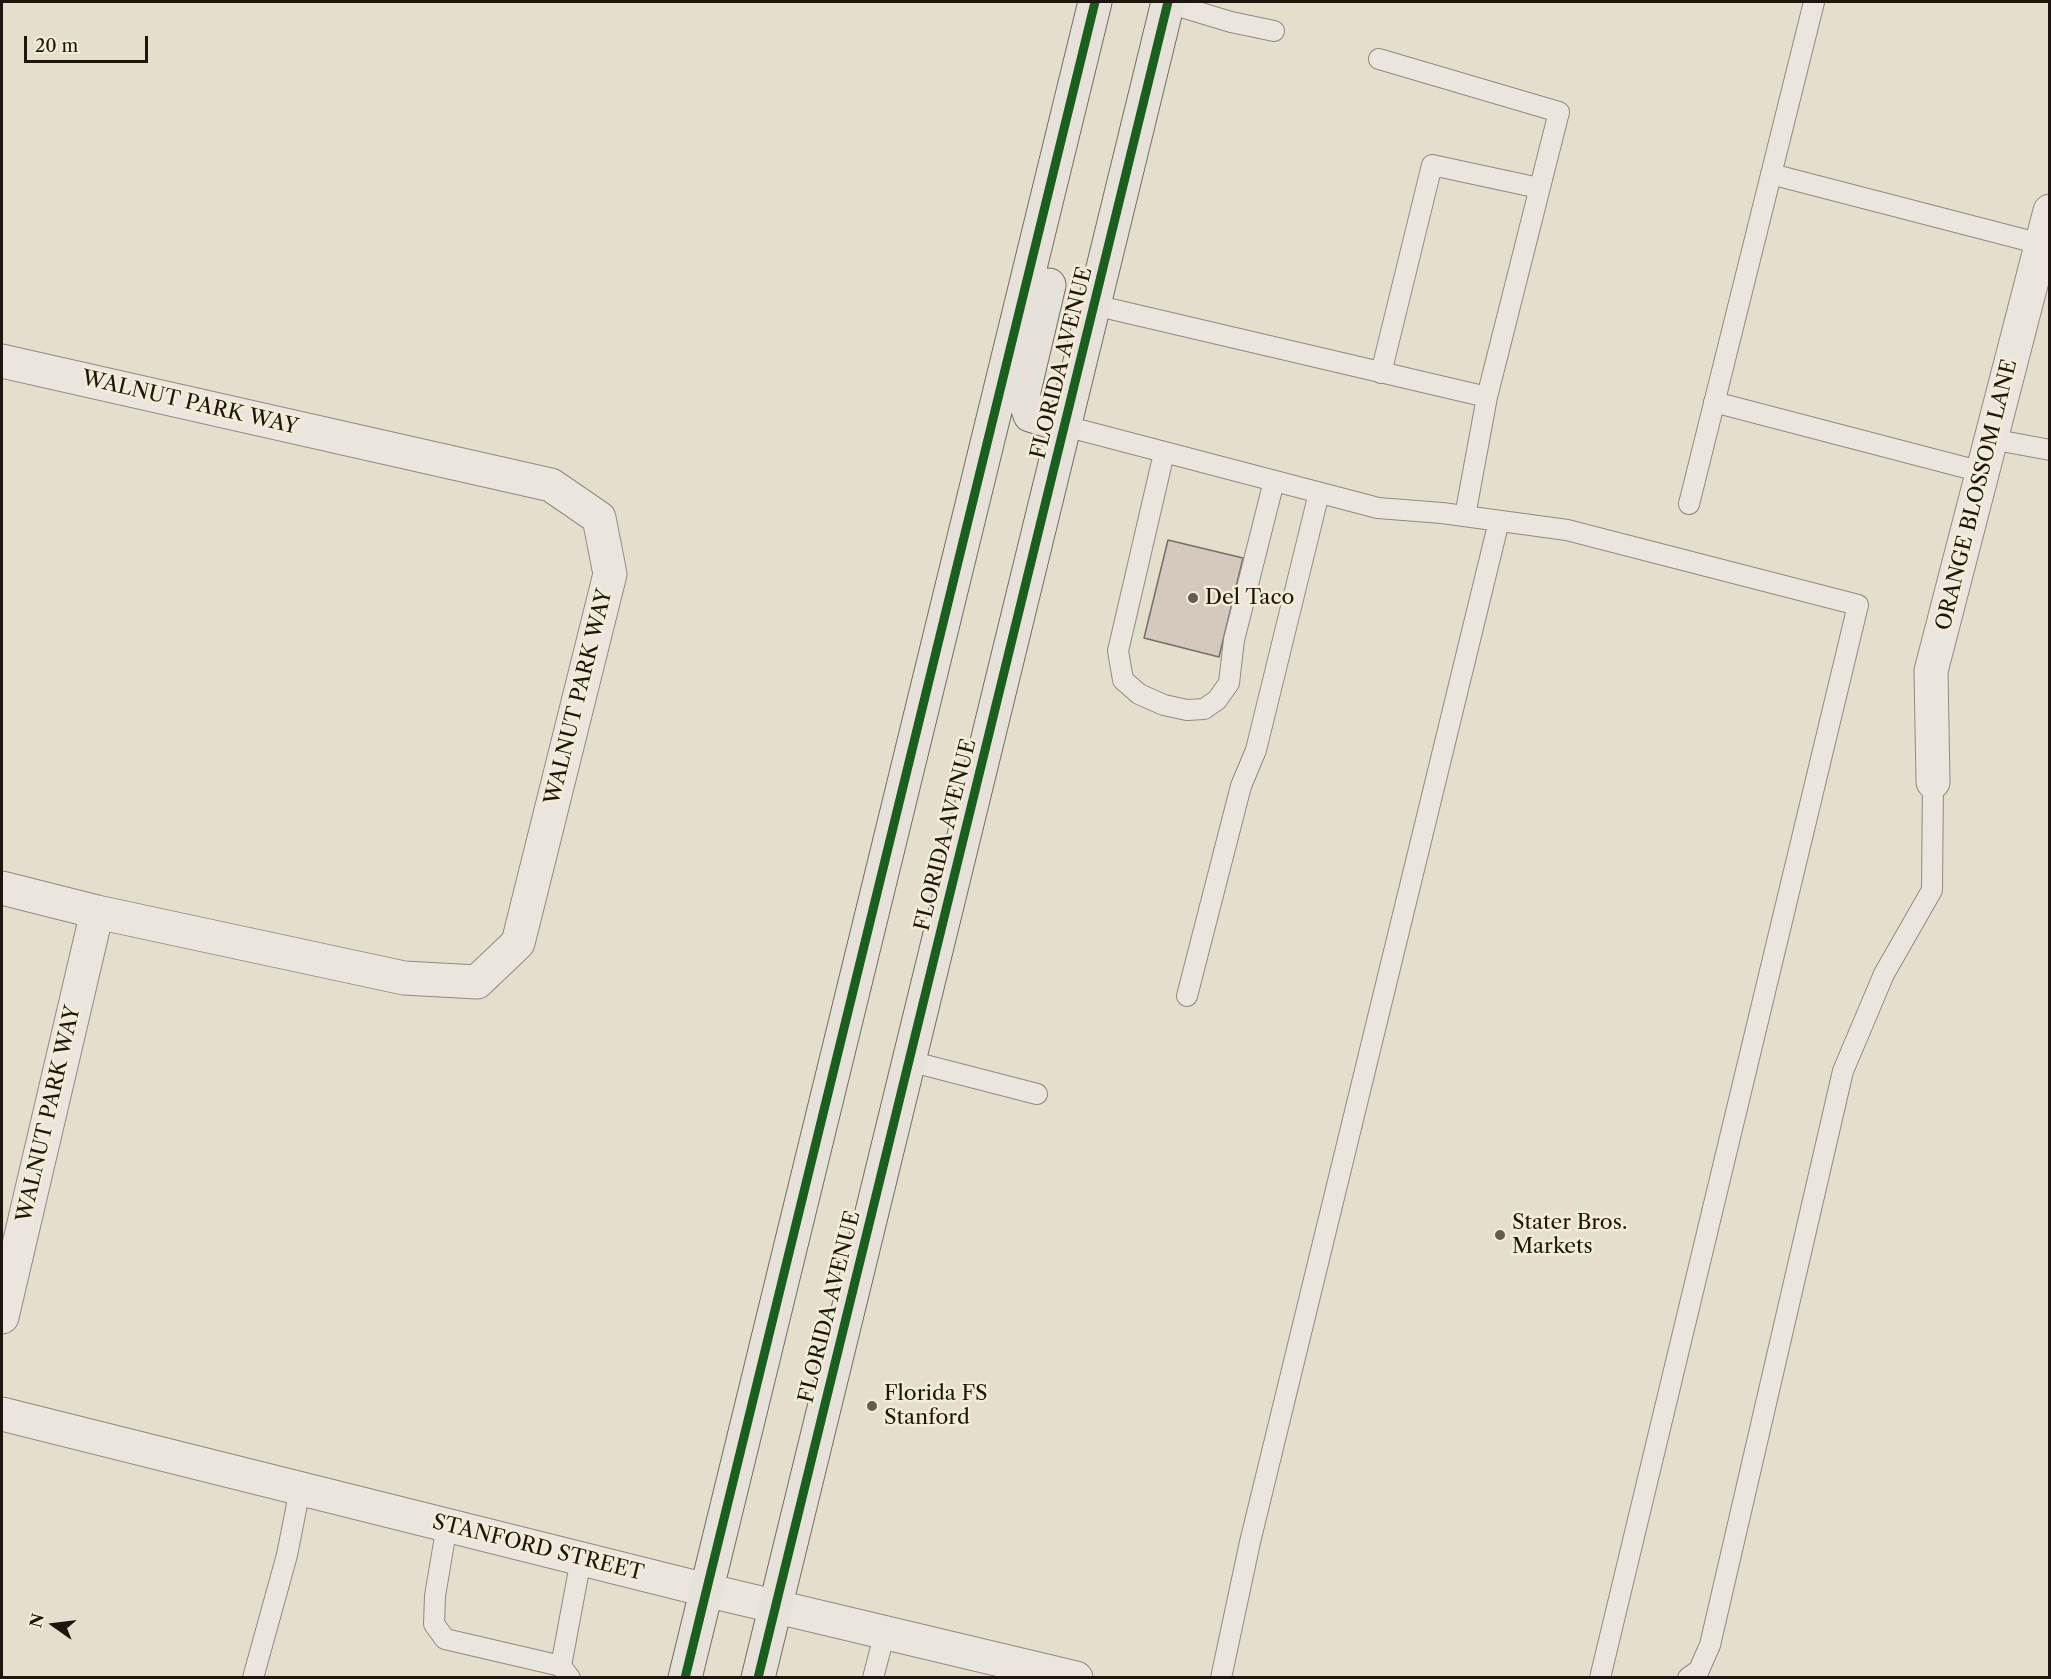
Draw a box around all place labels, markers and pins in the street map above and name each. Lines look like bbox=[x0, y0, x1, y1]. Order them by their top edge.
place label: Del Taco bbox=[1205, 585, 1294, 611]
marker: Del Taco bbox=[1186, 591, 1200, 605]
place label: Stater Bros. Markets bbox=[1512, 1210, 1627, 1260]
marker: Stater Bros. Markets bbox=[1493, 1228, 1507, 1242]
place label: Florida FS Stanford bbox=[884, 1381, 988, 1431]
marker: Florida FS Stanford bbox=[865, 1399, 879, 1413]

